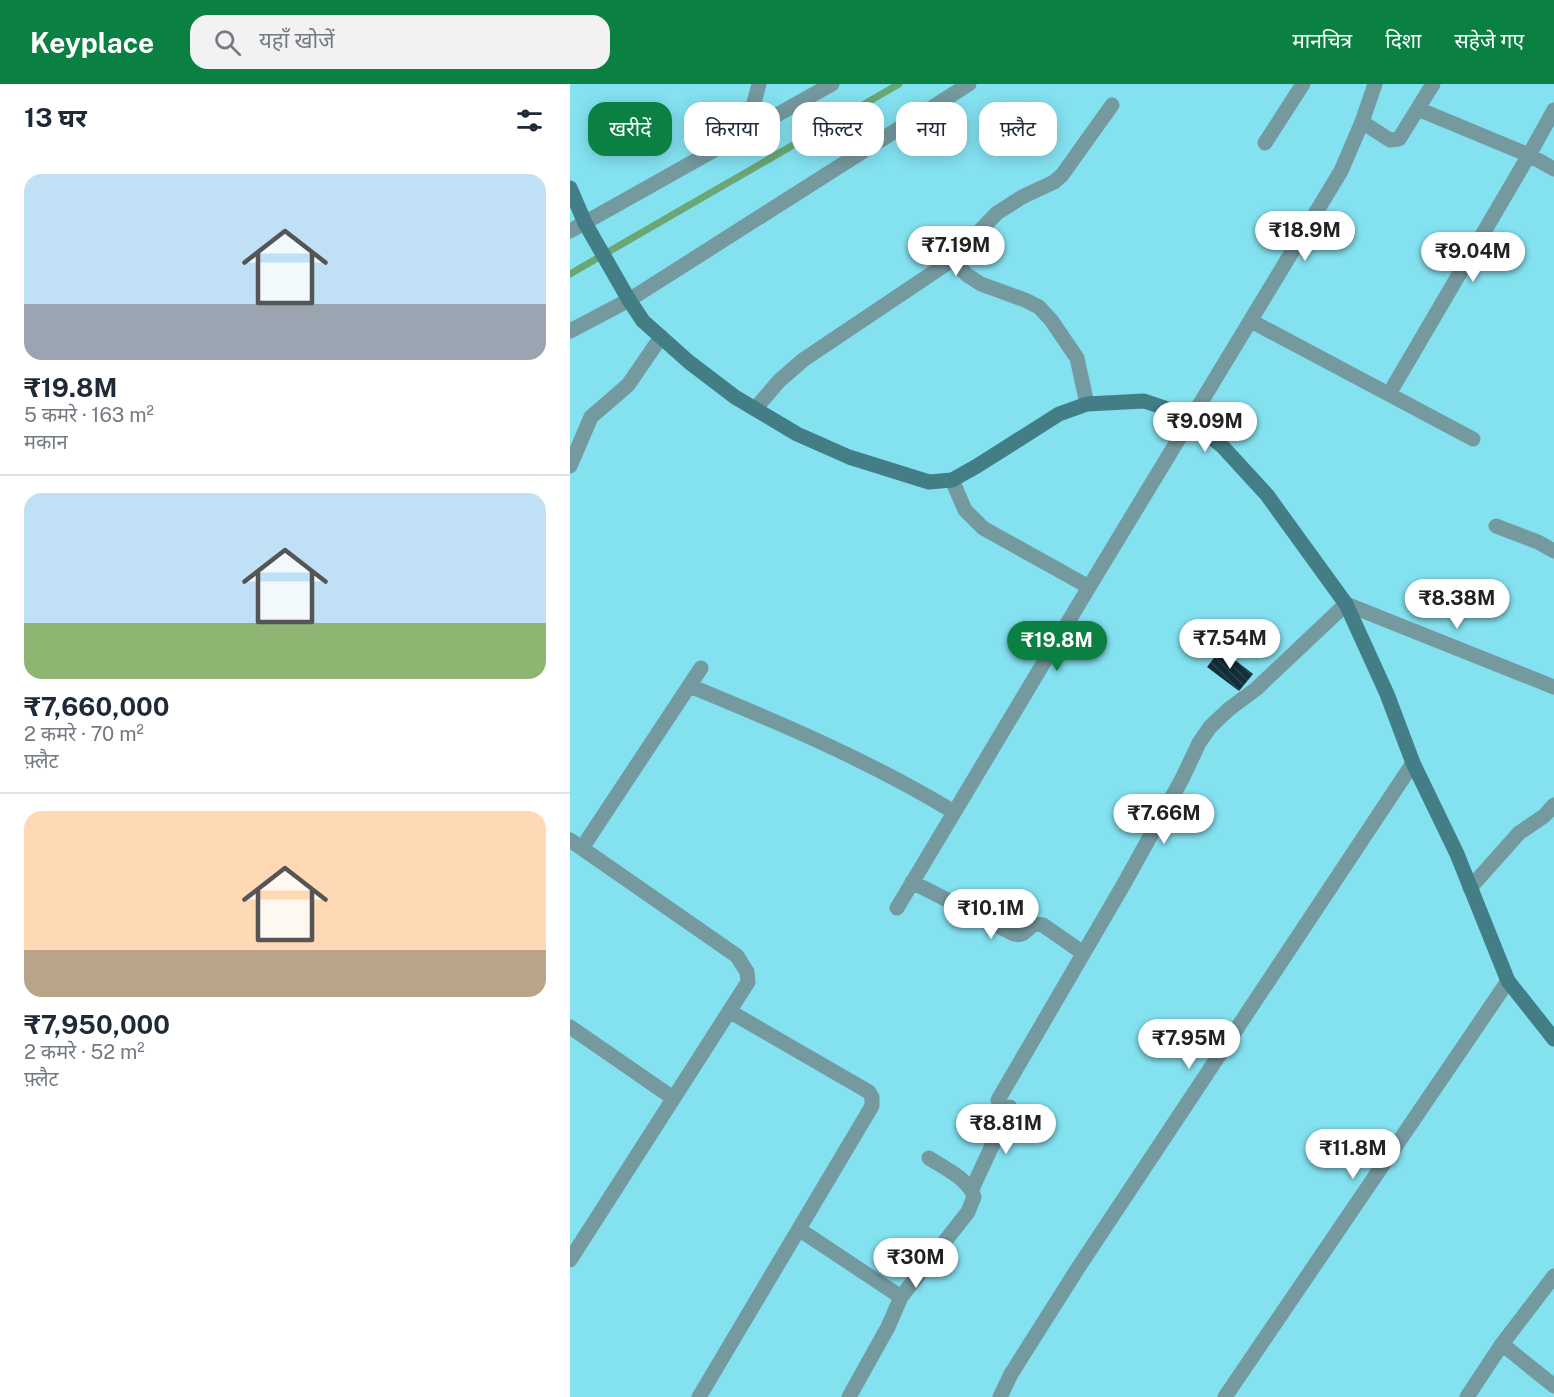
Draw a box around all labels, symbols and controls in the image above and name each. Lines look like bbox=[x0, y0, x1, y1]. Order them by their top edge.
search box bbox=[190, 15, 610, 69]
text: Keyplace bbox=[30, 26, 154, 59]
icon: search bbox=[211, 26, 244, 59]
text: यहाँ खोजें bbox=[259, 27, 335, 53]
text: मानचित्र bbox=[1292, 28, 1352, 53]
text: दिशा bbox=[1385, 28, 1422, 53]
text: सहेजे गए bbox=[1455, 28, 1524, 53]
text: 13 घर bbox=[24, 102, 87, 133]
chip: खरीदें bbox=[588, 102, 672, 156]
chip: किराया bbox=[684, 102, 780, 156]
chip: फ़िल्टर bbox=[792, 102, 884, 156]
chip: नया bbox=[896, 102, 967, 156]
chip: फ़्लैट bbox=[979, 102, 1057, 156]
icon: filters bbox=[513, 104, 546, 137]
pin: ₹18.9M bbox=[1256, 211, 1354, 262]
icon: home bbox=[231, 213, 339, 321]
text: ₹18.9M bbox=[1269, 218, 1341, 242]
pin: ₹7.19M bbox=[907, 226, 1005, 277]
pin: ₹9.04M bbox=[1424, 232, 1522, 283]
text: ₹7.19M bbox=[922, 233, 990, 257]
text: ₹9.04M bbox=[1435, 239, 1511, 263]
text: ₹19.8M bbox=[24, 372, 117, 403]
pin: ₹9.09M bbox=[1156, 402, 1254, 453]
text: 5 कमरे · 163 m² bbox=[24, 403, 154, 427]
text: ₹9.09M bbox=[1167, 409, 1243, 433]
text: मकान bbox=[24, 430, 68, 454]
icon: home bbox=[231, 532, 339, 640]
pin: ₹8.38M bbox=[1408, 579, 1506, 630]
text: ₹8.38M bbox=[1419, 586, 1495, 610]
pin: ₹7.54M bbox=[1181, 619, 1279, 670]
pin: ₹19.8M bbox=[1008, 621, 1106, 672]
text: ₹7.54M bbox=[1193, 626, 1267, 650]
text: ₹19.8M bbox=[1021, 628, 1093, 652]
text: ₹7,660,000 bbox=[24, 691, 170, 722]
text: 2 कमरे · 70 m² bbox=[24, 722, 144, 746]
text: फ़्लैट bbox=[24, 749, 59, 773]
pin: ₹7.66M bbox=[1115, 794, 1213, 845]
text: ₹7.66M bbox=[1127, 801, 1201, 825]
icon: home bbox=[231, 850, 339, 958]
pin: ₹10.1M bbox=[942, 889, 1040, 940]
text: ₹10.1M bbox=[958, 896, 1024, 920]
text: ₹7,950,000 bbox=[24, 1009, 170, 1040]
pin: ₹7.95M bbox=[1140, 1019, 1238, 1070]
text: ₹7.95M bbox=[1152, 1026, 1226, 1050]
text: 2 कमरे · 52 m² bbox=[24, 1040, 145, 1064]
text: फ़्लैट bbox=[24, 1067, 59, 1091]
pin: ₹8.81M bbox=[957, 1104, 1055, 1155]
text: ₹8.81M bbox=[970, 1111, 1042, 1135]
pin: ₹11.8M bbox=[1304, 1129, 1402, 1180]
text: ₹11.8M bbox=[1319, 1136, 1387, 1160]
pin: ₹30M bbox=[880, 1238, 952, 1289]
text: ₹30M bbox=[887, 1245, 945, 1269]

